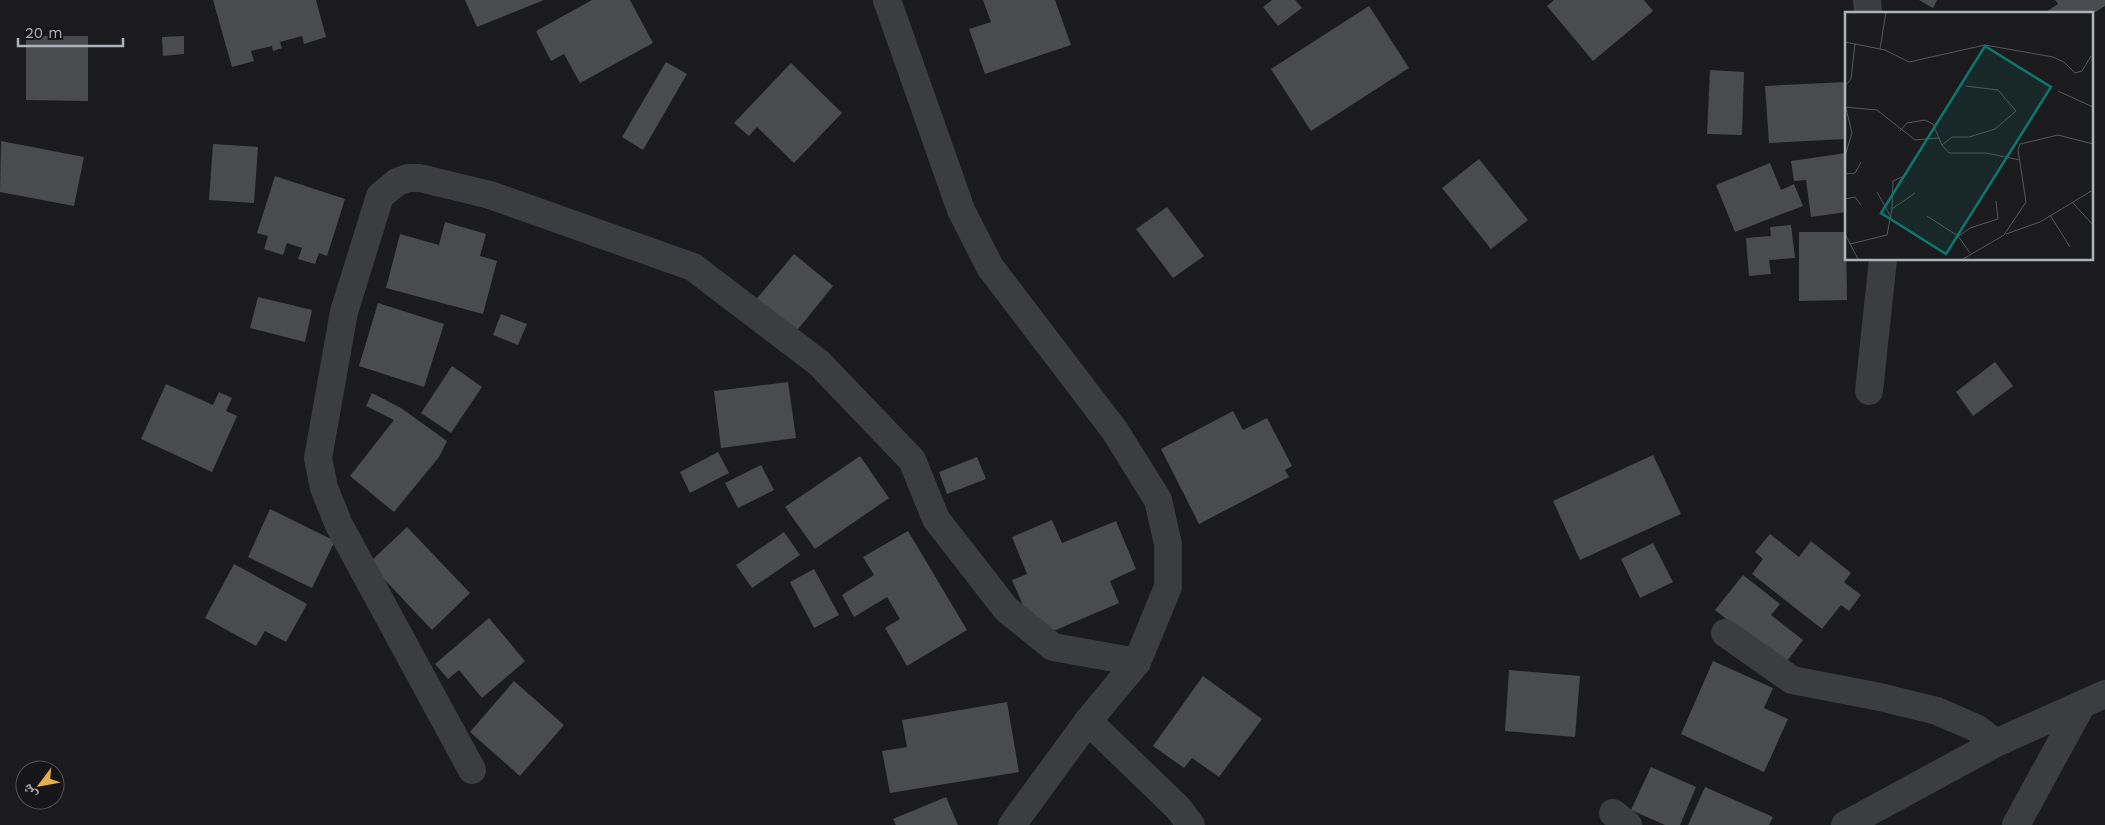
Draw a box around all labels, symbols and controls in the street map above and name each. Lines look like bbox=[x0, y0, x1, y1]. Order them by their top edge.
inset map bbox=[1845, 12, 2092, 260]
scale bar bbox=[18, 15, 122, 47]
text: 20 m bbox=[25, 24, 63, 42]
north arrow bbox=[15, 760, 65, 810]
text: ش bbox=[18, 781, 41, 802]

